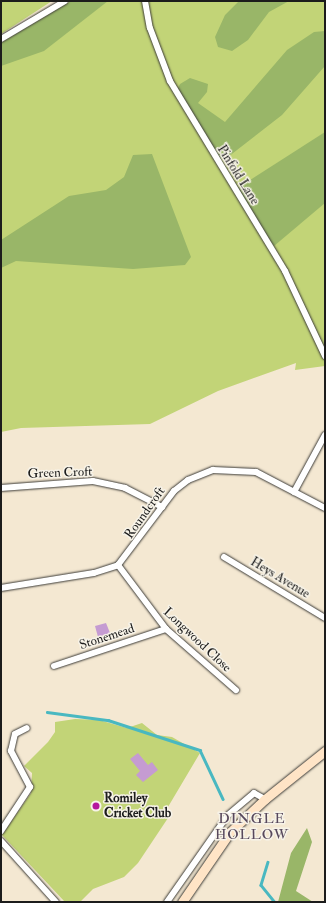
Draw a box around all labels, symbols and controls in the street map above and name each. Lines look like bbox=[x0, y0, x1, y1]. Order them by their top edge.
street label: Pinfold Lane bbox=[214, 142, 262, 208]
street label: Green Croft bbox=[27, 464, 93, 482]
street label: Roundcroft bbox=[121, 484, 169, 542]
street label: Heys Avenue bbox=[247, 554, 313, 602]
street label: Longwood Close bbox=[160, 605, 234, 675]
street label: Stonemead bbox=[77, 621, 137, 653]
place label: Romiley Cricket Club bbox=[104, 791, 171, 822]
marker: Romiley Cricket Club bbox=[91, 801, 101, 811]
district label: DINGLE HOLLOW bbox=[215, 811, 289, 844]

